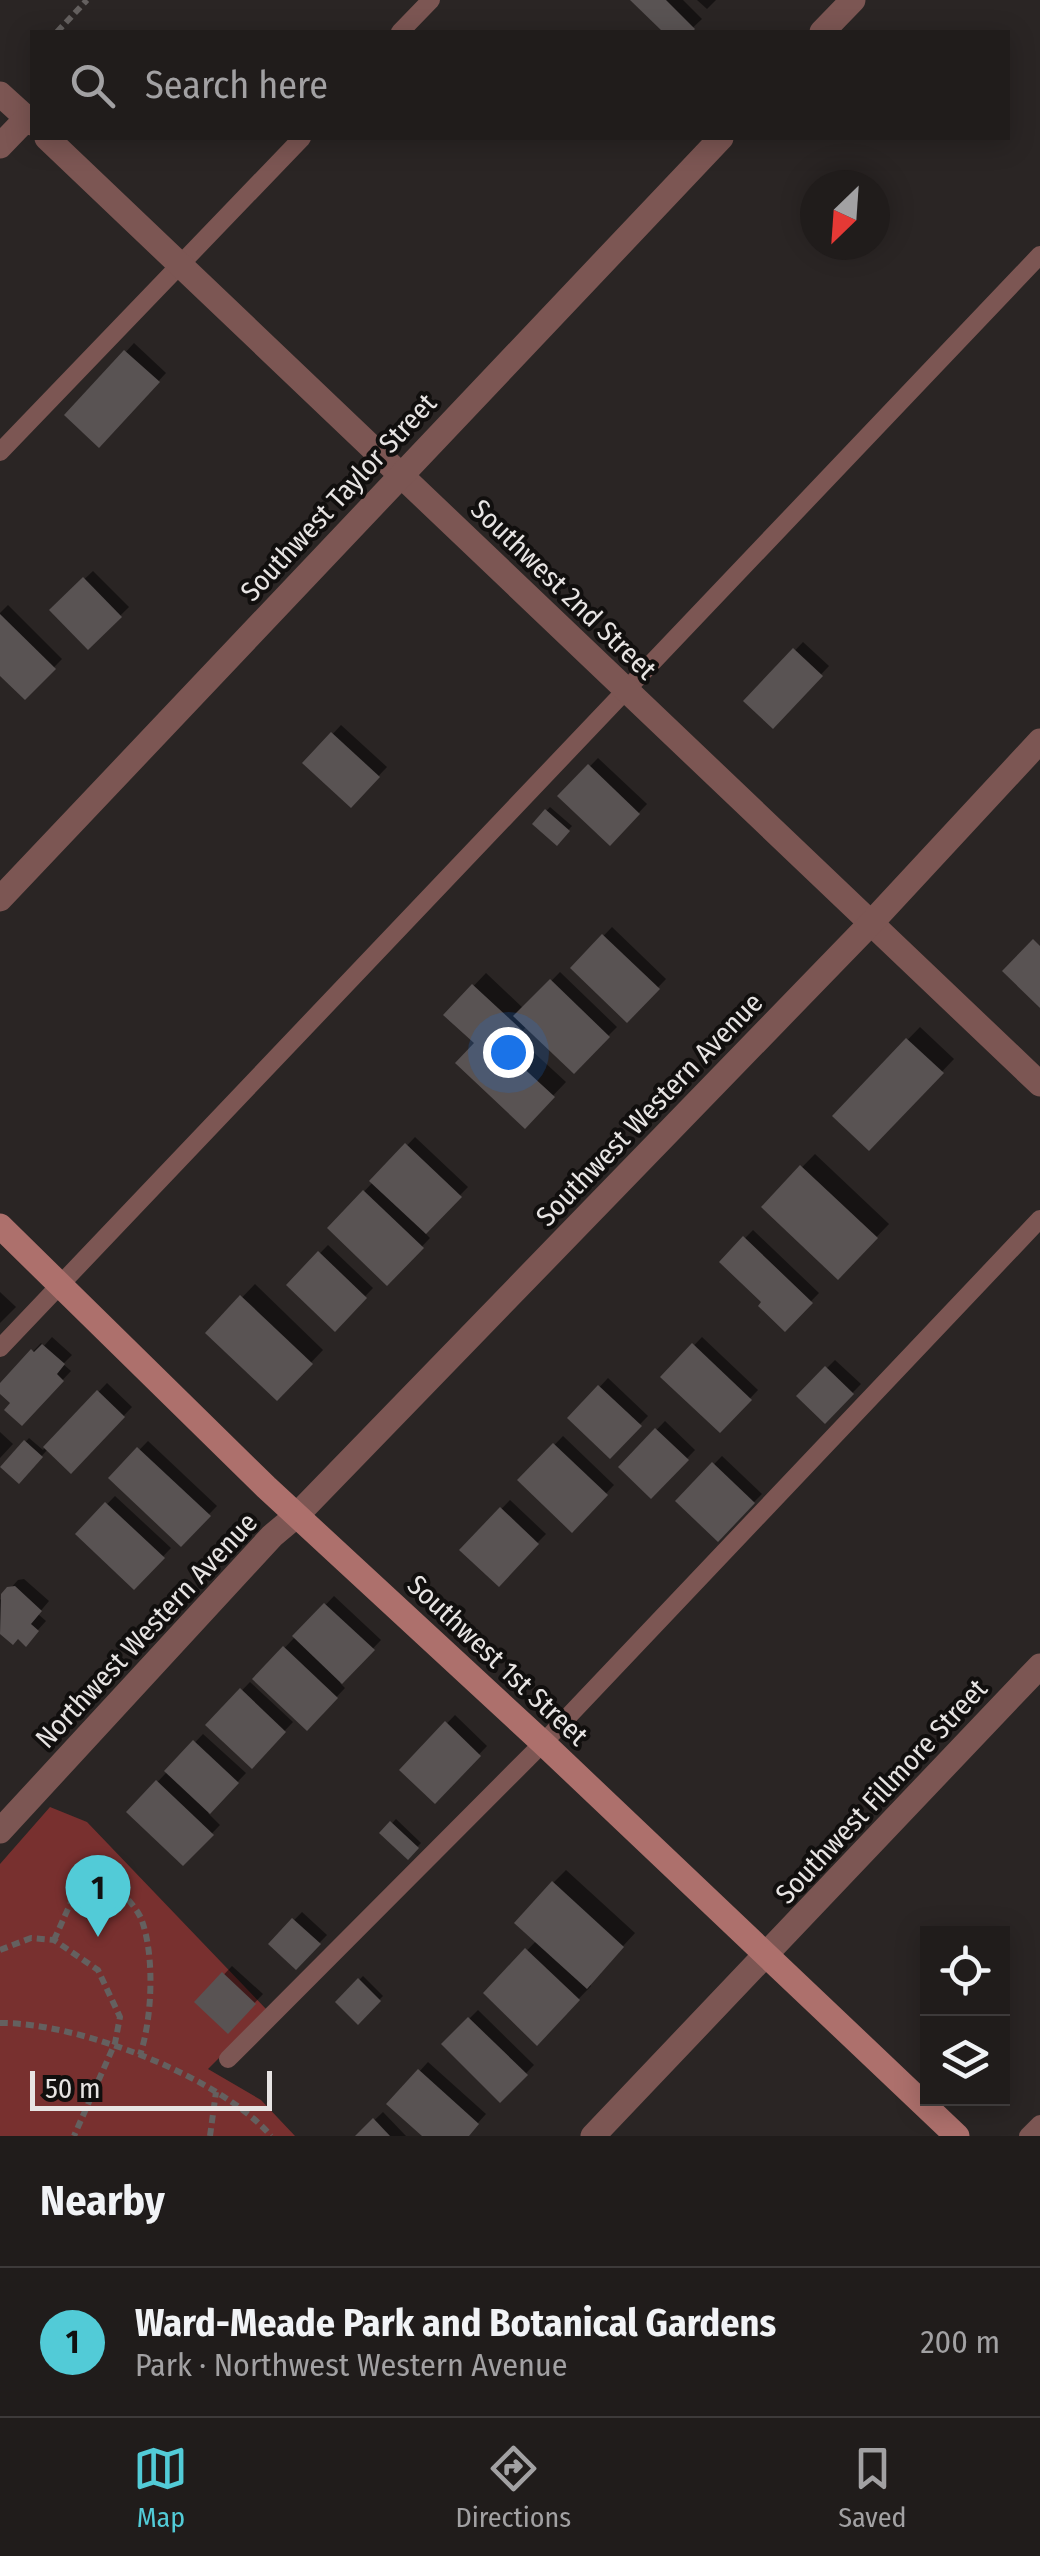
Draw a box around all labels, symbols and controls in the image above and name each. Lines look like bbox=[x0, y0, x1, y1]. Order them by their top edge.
search box bbox=[30, 30, 1010, 140]
icon: search bbox=[65, 58, 120, 113]
text: Search here bbox=[145, 62, 328, 108]
north arrow bbox=[800, 170, 890, 260]
street label: Southwest Taylor Street bbox=[234, 386, 444, 608]
street label: Southwest 2nd Street bbox=[464, 493, 664, 687]
street label: Southwest Western Avenue bbox=[529, 986, 769, 1233]
your location bbox=[483, 1027, 534, 1078]
street label: Northwest Western Avenue bbox=[29, 1506, 264, 1755]
street label: Southwest 1st Street bbox=[401, 1568, 595, 1753]
street label: Southwest Fillmore Street bbox=[769, 1672, 995, 1910]
pin: 1 bbox=[66, 1854, 130, 1937]
map controls bbox=[920, 1926, 1010, 2106]
button: locate bbox=[920, 1926, 1010, 2016]
button: layers bbox=[920, 2016, 1010, 2106]
scale bar bbox=[30, 2066, 272, 2110]
text: 50 m bbox=[45, 2072, 101, 2105]
text: Nearby bbox=[40, 2176, 165, 2226]
text: Ward-Meade Park and Botanical Gardens bbox=[135, 2300, 776, 2346]
text: 1 bbox=[66, 2323, 79, 2361]
text: 200 m bbox=[920, 2323, 1000, 2361]
text: Park · Northwest Western Avenue bbox=[135, 2346, 567, 2384]
tab: Map bbox=[133, 2441, 188, 2534]
tab: Directions bbox=[455, 2441, 571, 2534]
tab: Saved bbox=[838, 2441, 907, 2534]

